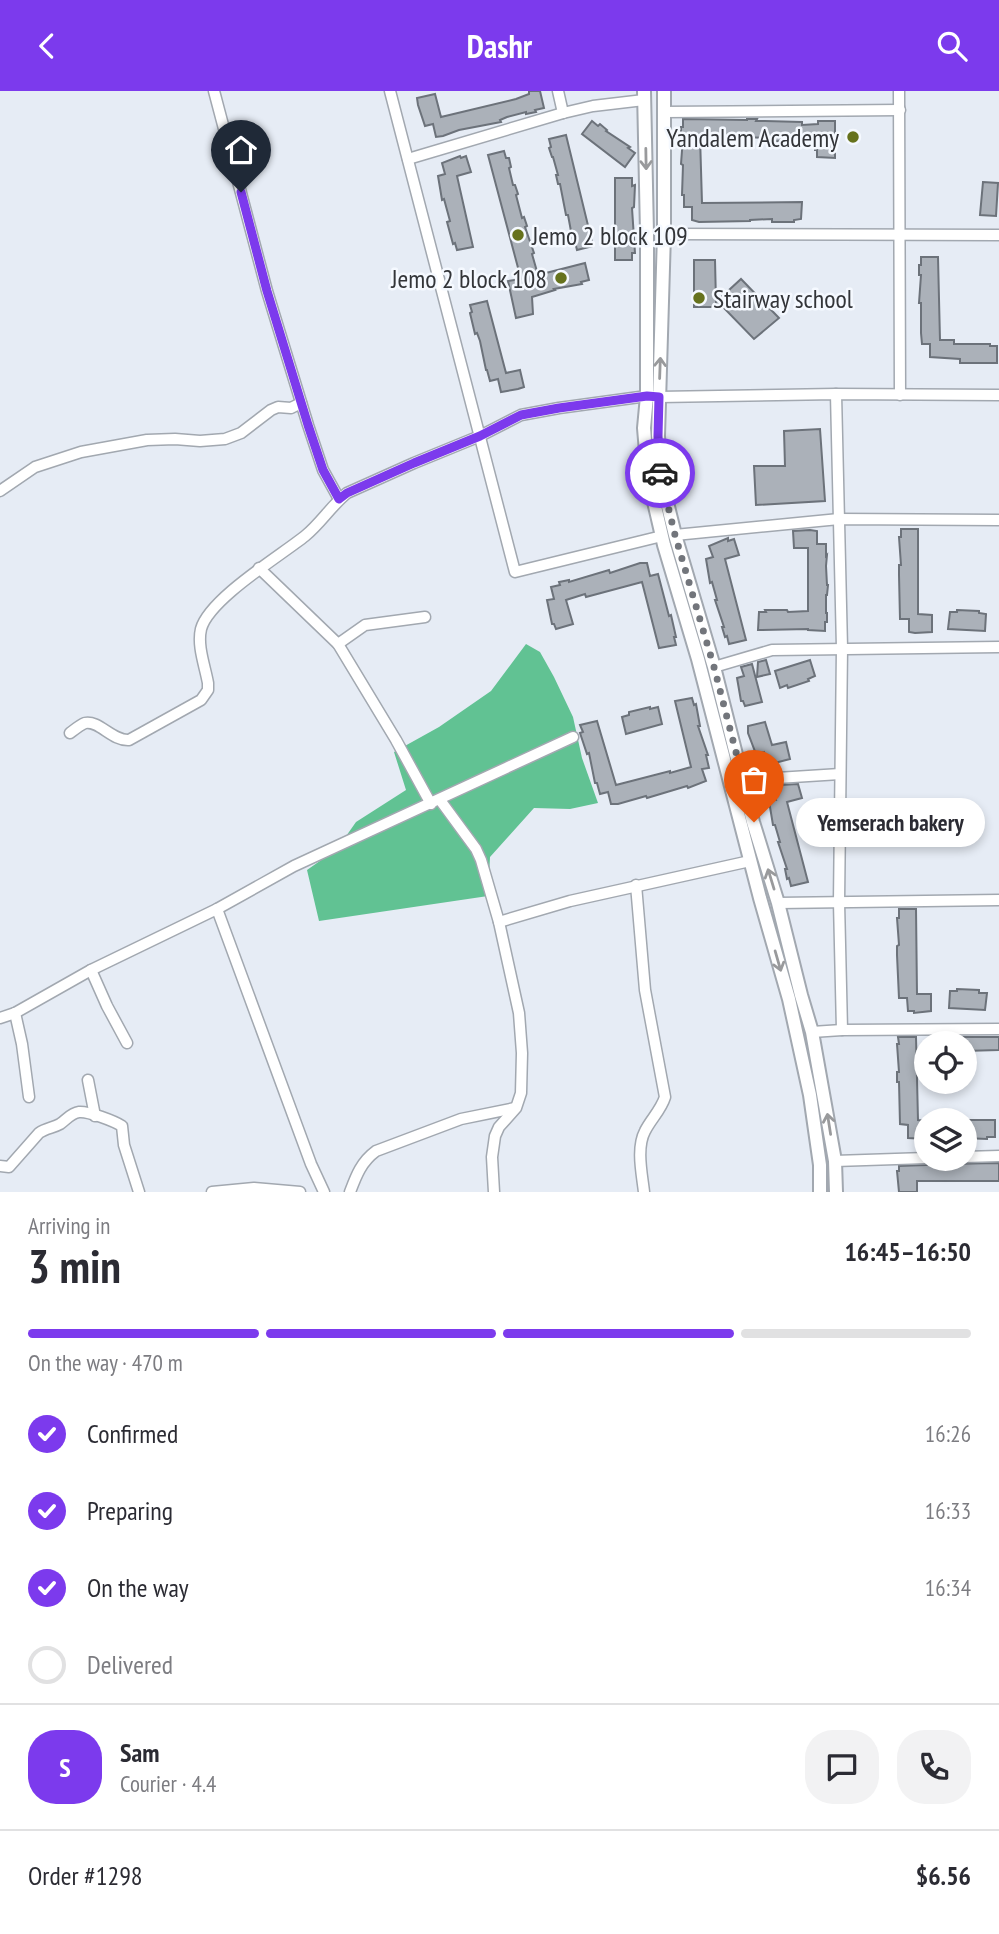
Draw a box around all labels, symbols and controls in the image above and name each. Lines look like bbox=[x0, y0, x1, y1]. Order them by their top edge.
text: Dashr bbox=[467, 25, 532, 67]
icon: back bbox=[28, 27, 66, 65]
icon: search bbox=[933, 27, 971, 65]
pin bbox=[211, 120, 271, 192]
place label: Yandalem Academy bbox=[666, 121, 839, 154]
marker: Yandalem Academy bbox=[845, 129, 861, 145]
icon: home bbox=[222, 131, 260, 169]
one-way arrow bbox=[640, 147, 653, 170]
place label: Jemo 2 block 109 bbox=[531, 219, 688, 252]
marker: Jemo 2 block 109 bbox=[510, 227, 526, 243]
place label: Jemo 2 block 108 bbox=[390, 262, 547, 295]
marker: Jemo 2 block 108 bbox=[553, 270, 569, 286]
place label: Stairway school bbox=[713, 282, 853, 315]
marker: Stairway school bbox=[691, 290, 707, 306]
one-way arrow bbox=[654, 356, 667, 379]
courier bbox=[625, 438, 695, 508]
icon: car bbox=[641, 454, 679, 492]
pin bbox=[724, 750, 784, 822]
icon: bag bbox=[735, 761, 773, 799]
callout: Yemserach bakery bbox=[796, 797, 985, 847]
text: Yemserach bakery bbox=[817, 808, 964, 837]
one-way arrow bbox=[763, 869, 776, 891]
one-way arrow bbox=[772, 950, 785, 972]
map controls bbox=[914, 1031, 977, 1171]
button: locate bbox=[914, 1031, 977, 1094]
button: layers bbox=[914, 1108, 977, 1171]
one-way arrow bbox=[823, 1113, 836, 1136]
text: Arriving in bbox=[28, 1211, 110, 1240]
text: 16:45–16:50 bbox=[844, 1235, 971, 1268]
text: 3 min bbox=[28, 1236, 121, 1296]
text: On the way · 470 m bbox=[28, 1348, 183, 1377]
icon: check bbox=[28, 1415, 66, 1453]
text: Confirmed bbox=[87, 1417, 178, 1450]
text: 16:26 bbox=[925, 1419, 971, 1448]
icon: check bbox=[28, 1492, 66, 1530]
text: Preparing bbox=[87, 1494, 173, 1527]
text: 16:33 bbox=[925, 1496, 971, 1525]
icon: check bbox=[28, 1569, 66, 1607]
text: On the way bbox=[87, 1571, 189, 1604]
text: 16:34 bbox=[925, 1573, 971, 1602]
text: Delivered bbox=[87, 1648, 173, 1681]
button: chat bbox=[805, 1730, 879, 1804]
button: phone bbox=[897, 1730, 971, 1804]
text: Sam bbox=[120, 1736, 159, 1769]
text: S bbox=[59, 1751, 71, 1784]
text: Courier · 4.4 bbox=[120, 1769, 216, 1798]
text: Order #1298 bbox=[28, 1859, 143, 1892]
text: $6.56 bbox=[916, 1859, 971, 1892]

